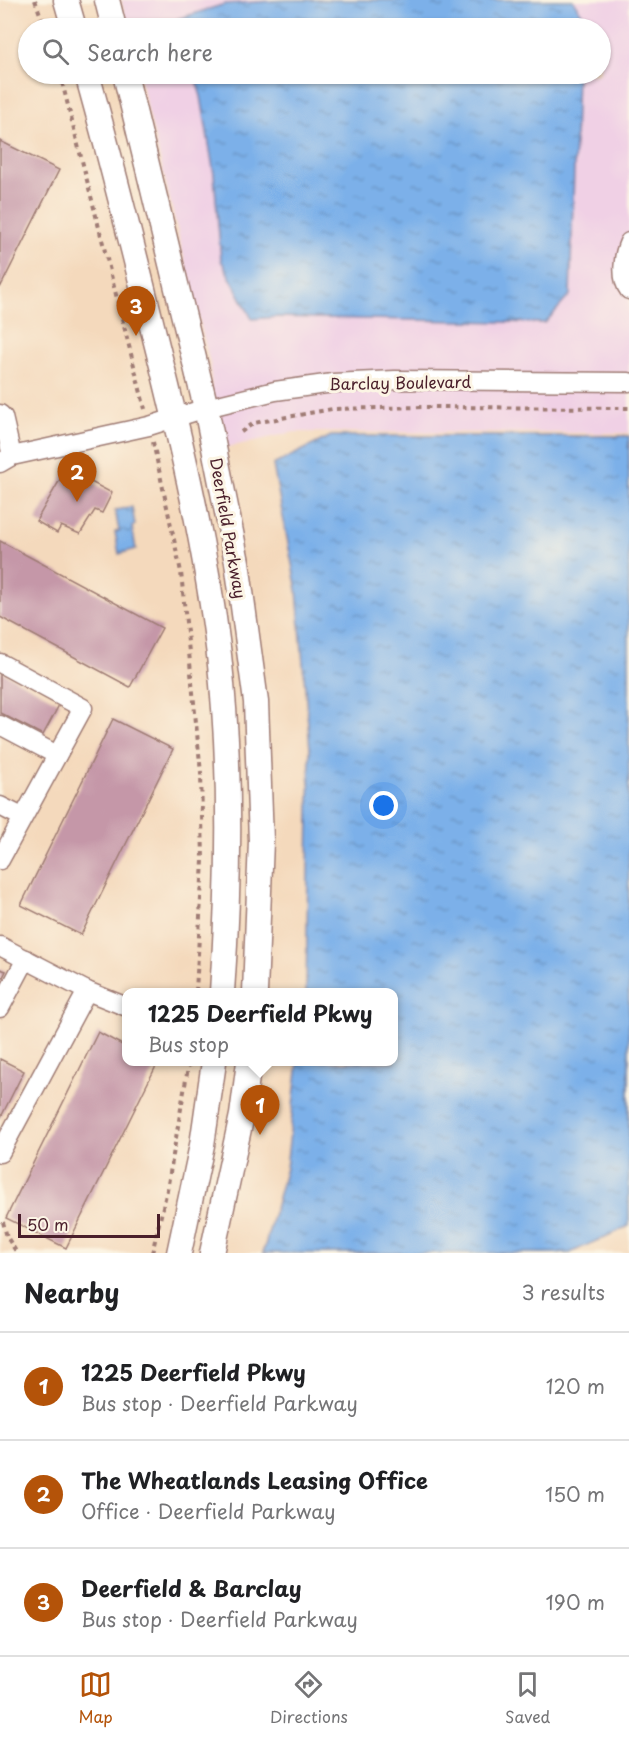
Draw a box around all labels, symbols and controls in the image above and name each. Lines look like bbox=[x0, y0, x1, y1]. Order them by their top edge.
search box bbox=[18, 18, 611, 84]
icon: search bbox=[39, 35, 72, 68]
text: Search here bbox=[87, 35, 213, 68]
pin: 3 bbox=[116, 286, 156, 336]
street label: Barclay Boulevard bbox=[329, 369, 472, 395]
pin: 2 bbox=[58, 452, 97, 502]
street label: Deerfield Parkway bbox=[205, 456, 253, 600]
your location bbox=[369, 791, 398, 820]
popup bbox=[122, 988, 398, 1066]
text: 1225 Deerfield Pkwy bbox=[148, 996, 372, 1029]
text: Bus stop bbox=[148, 1029, 229, 1059]
pin: 1 bbox=[240, 1086, 280, 1135]
scale bar bbox=[18, 1211, 160, 1238]
text: 50 m bbox=[27, 1212, 68, 1236]
text: Nearby bbox=[24, 1273, 119, 1312]
text: 3 results bbox=[522, 1277, 605, 1307]
text: 1225 Deerfield Pkwy bbox=[81, 1355, 306, 1388]
text: 1 bbox=[39, 1371, 48, 1401]
text: 120 m bbox=[546, 1371, 605, 1401]
text: Bus stop · Deerfield Parkway bbox=[81, 1388, 358, 1418]
text: The Wheatlands Leasing Office bbox=[81, 1463, 428, 1496]
text: 2 bbox=[36, 1479, 51, 1509]
text: 150 m bbox=[545, 1479, 605, 1509]
text: Office · Deerfield Parkway bbox=[81, 1496, 336, 1526]
text: Deerfield & Barclay bbox=[81, 1571, 302, 1604]
text: 3 bbox=[37, 1587, 50, 1617]
text: 190 m bbox=[546, 1587, 605, 1617]
text: Bus stop · Deerfield Parkway bbox=[81, 1604, 358, 1634]
tab: Map bbox=[79, 1668, 113, 1728]
tab: Directions bbox=[270, 1668, 348, 1728]
tab: Saved bbox=[505, 1668, 550, 1728]

